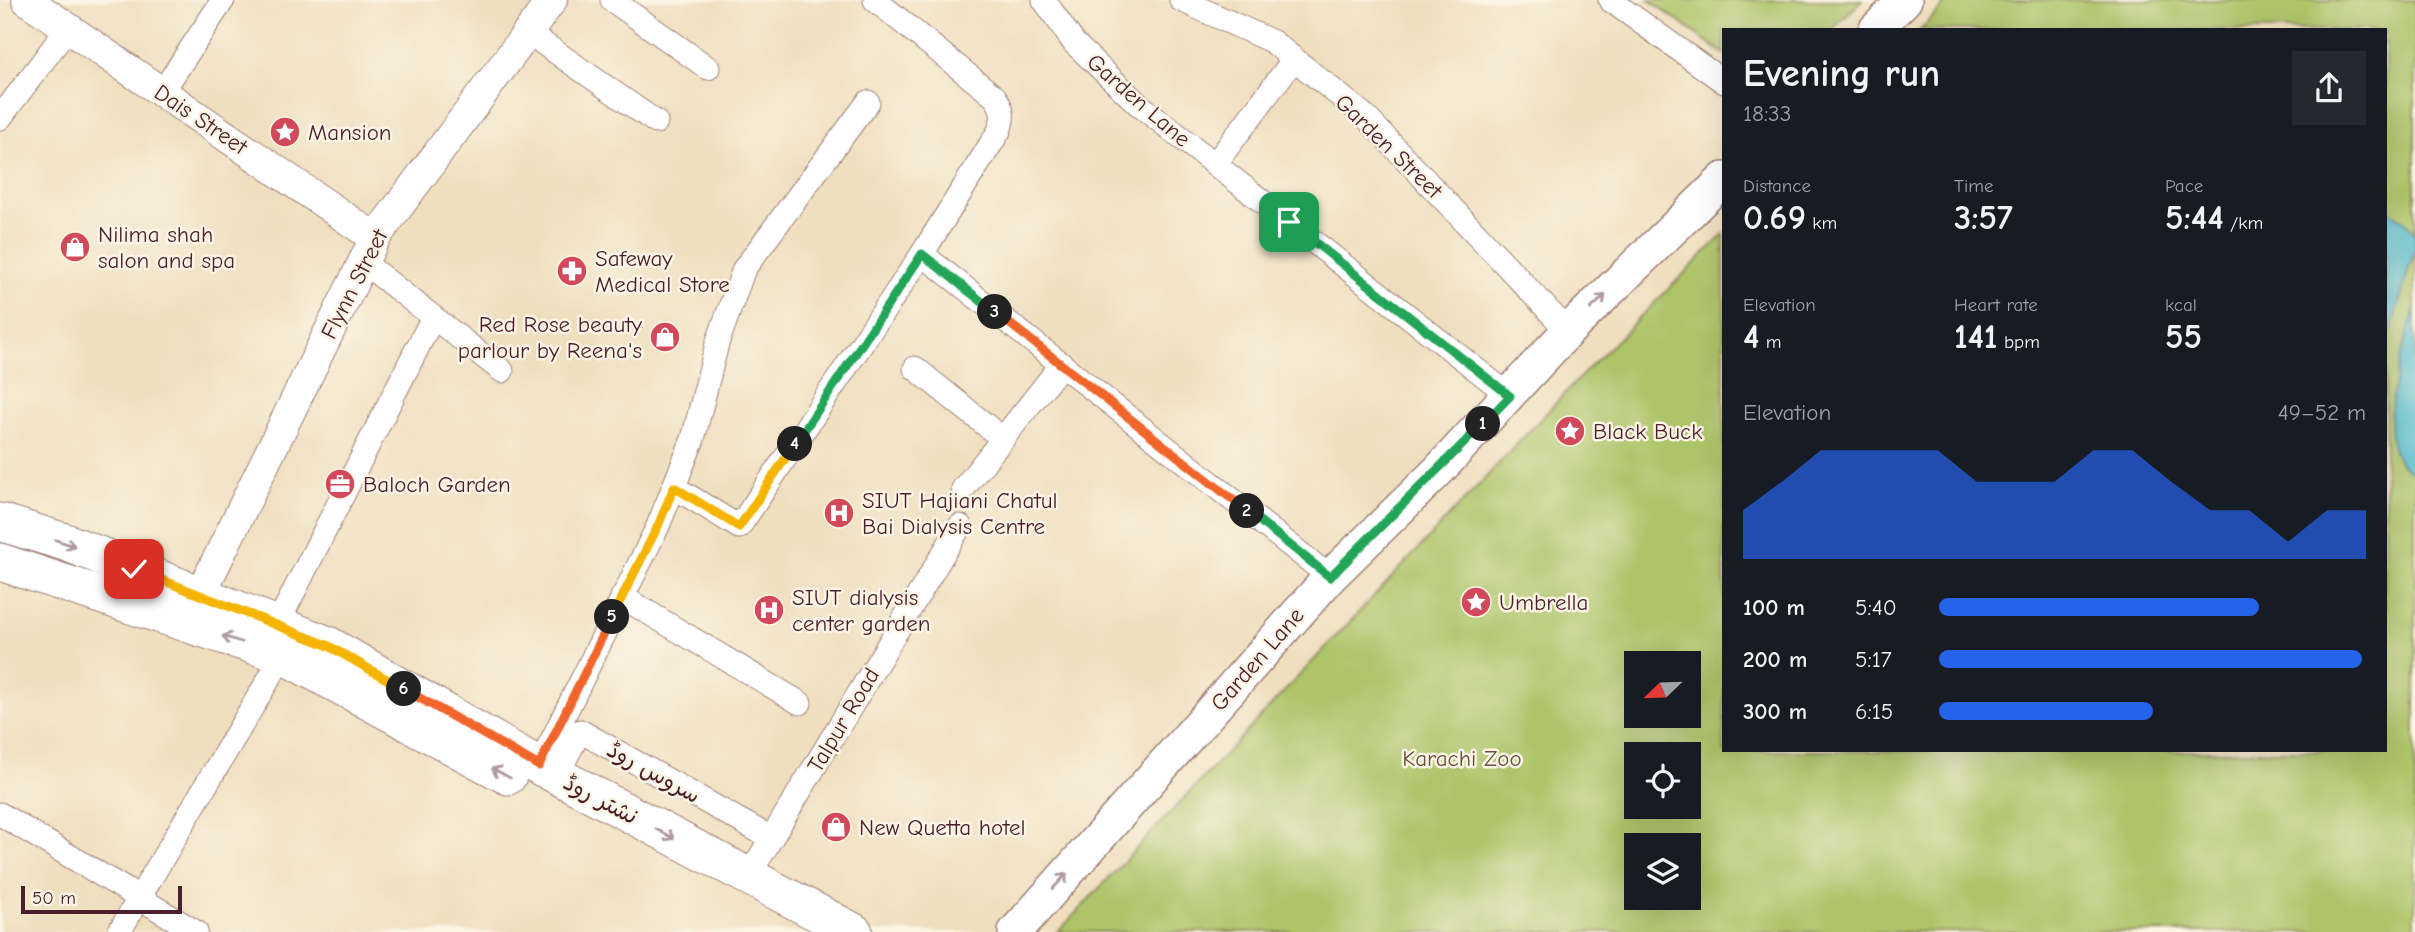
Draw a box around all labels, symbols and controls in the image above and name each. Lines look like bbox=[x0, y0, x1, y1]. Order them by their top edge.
street label: Garden Lane bbox=[1081, 48, 1196, 153]
button: share bbox=[2292, 51, 2366, 125]
text: Evening run bbox=[1743, 52, 1940, 96]
street label: Dais Street bbox=[149, 78, 254, 161]
street label: Garden Street bbox=[1329, 89, 1449, 205]
text: 18:33 bbox=[1743, 100, 1791, 127]
place icon: Mansion bbox=[268, 115, 302, 149]
place label: Mansion bbox=[308, 119, 392, 146]
text: Distance bbox=[1743, 175, 1811, 197]
text: Time bbox=[1954, 175, 1993, 197]
text: Pace bbox=[2165, 175, 2203, 197]
pin bbox=[1259, 192, 1319, 252]
text: 0.69 bbox=[1743, 197, 1806, 238]
text: 3:57 bbox=[1954, 197, 2013, 238]
text: 5:44 bbox=[2165, 197, 2224, 238]
icon: arrive bbox=[1270, 203, 1308, 241]
text: km bbox=[1806, 212, 1837, 234]
text: /km bbox=[2224, 212, 2263, 234]
place label: Nilima shah salon and spa bbox=[98, 221, 235, 274]
street label: Flynn Street bbox=[315, 224, 394, 344]
shop icon: Nilima shah salon and spa bbox=[58, 230, 92, 264]
place label: Safeway Medical Store bbox=[595, 245, 730, 298]
pharmacy icon: Safeway Medical Store bbox=[555, 254, 589, 288]
one-way arrow bbox=[1589, 293, 1606, 310]
pin: 3 bbox=[978, 294, 1012, 330]
text: Elevation bbox=[1743, 294, 1816, 316]
text: Heart rate bbox=[1954, 294, 2038, 316]
text: kcal bbox=[2165, 294, 2197, 316]
text: 3 bbox=[990, 300, 999, 322]
place label: Red Rose beauty parlour by Reena's bbox=[458, 311, 643, 364]
text: 4 bbox=[1743, 316, 1759, 357]
text: 141 bbox=[1954, 316, 1998, 357]
text: 55 bbox=[2165, 316, 2202, 357]
shop icon: Red Rose beauty parlour by Reena's bbox=[648, 320, 682, 354]
text: m bbox=[1759, 331, 1781, 353]
text: bpm bbox=[1998, 331, 2040, 353]
text: Elevation bbox=[1743, 399, 1831, 426]
text: 49–52 m bbox=[2278, 399, 2366, 426]
pin: 1 bbox=[1466, 406, 1500, 442]
text: 1 bbox=[1479, 412, 1486, 434]
place icon: Black Buck bbox=[1553, 414, 1587, 448]
place label: Black Buck bbox=[1593, 418, 1702, 445]
pin: 4 bbox=[778, 426, 812, 462]
text: 4 bbox=[790, 432, 799, 454]
office icon: Baloch Garden bbox=[323, 467, 357, 501]
place label: Baloch Garden bbox=[363, 471, 511, 498]
place label: SIUT Hajiani Chatul Bai Dialysis Centre bbox=[862, 487, 1058, 540]
pin: 2 bbox=[1230, 494, 1264, 528]
hospital icon: SIUT Hajiani Chatul Bai Dialysis Centre bbox=[822, 496, 856, 530]
text: 2 bbox=[1242, 499, 1251, 521]
one-way arrow bbox=[54, 537, 76, 550]
pin bbox=[104, 539, 164, 599]
icon: check bbox=[115, 550, 153, 588]
place label: SIUT dialysis center garden bbox=[792, 584, 931, 637]
place icon: Umbrella bbox=[1459, 585, 1493, 619]
place label: Umbrella bbox=[1499, 589, 1588, 616]
hospital icon: SIUT dialysis center garden bbox=[752, 593, 786, 627]
text: 100 m bbox=[1743, 594, 1805, 621]
text: 5:40 bbox=[1855, 594, 1897, 621]
pin: 5 bbox=[594, 600, 630, 634]
street label: Garden Lane bbox=[1205, 602, 1310, 717]
text: 5 bbox=[606, 605, 617, 627]
one-way arrow bbox=[222, 631, 244, 644]
text: 200 m bbox=[1743, 646, 1807, 673]
text: 5:17 bbox=[1855, 646, 1892, 673]
north arrow bbox=[1624, 651, 1701, 728]
map controls bbox=[1624, 651, 1701, 910]
street label: Talpur Road bbox=[802, 663, 885, 777]
pin: 6 bbox=[386, 672, 422, 706]
text: 6 bbox=[399, 677, 408, 699]
text: 300 m bbox=[1743, 698, 1807, 725]
text: 6:15 bbox=[1855, 698, 1893, 725]
street label: سروس روڈ bbox=[602, 736, 705, 809]
button: locate bbox=[1624, 742, 1701, 819]
park label: Karachi Zoo bbox=[1402, 745, 1522, 772]
one-way arrow bbox=[491, 766, 512, 779]
street label: نشتر روڈ bbox=[559, 769, 643, 830]
shop icon: New Quetta hotel bbox=[819, 810, 853, 844]
place label: New Quetta hotel bbox=[859, 814, 1025, 841]
one-way arrow bbox=[654, 828, 675, 841]
button: layers bbox=[1624, 833, 1701, 910]
one-way arrow bbox=[1052, 873, 1068, 891]
scale bar bbox=[21, 883, 182, 915]
text: 50 m bbox=[32, 887, 76, 909]

